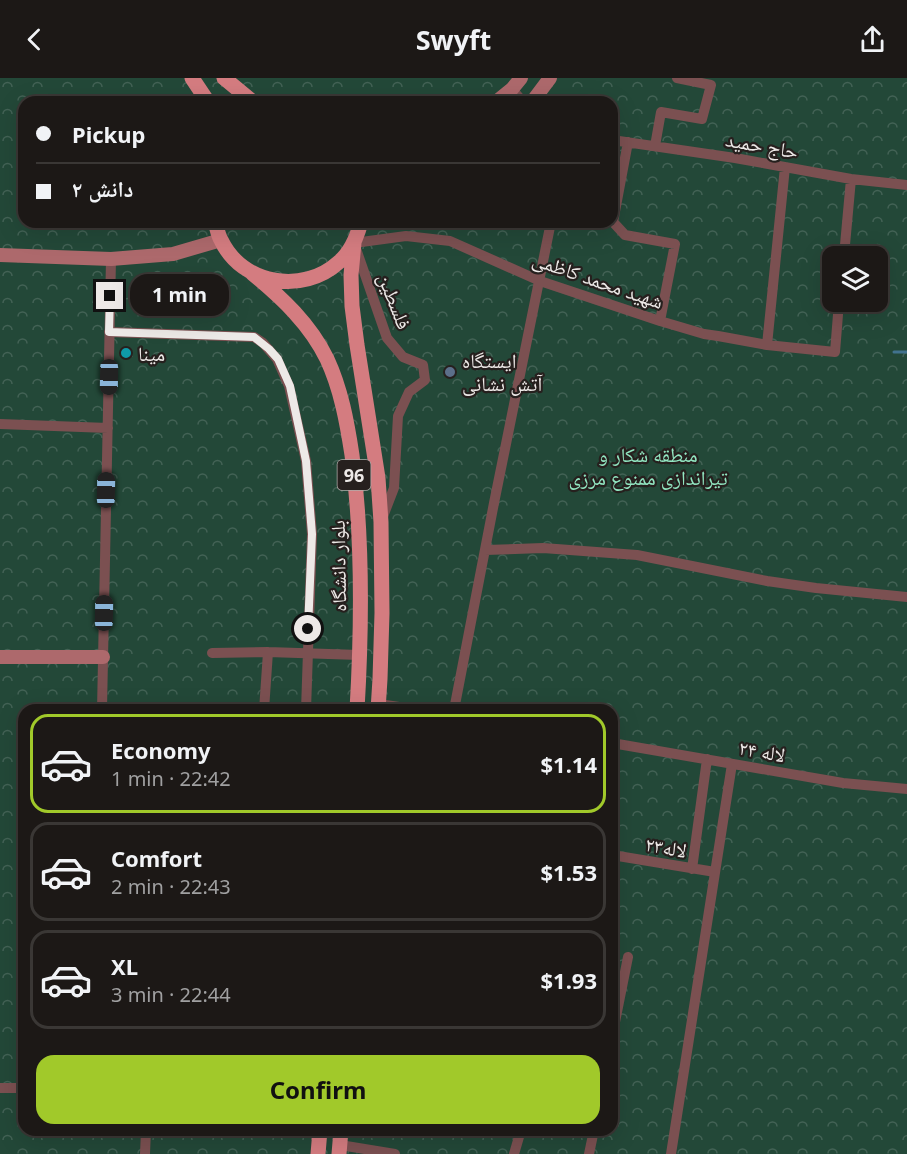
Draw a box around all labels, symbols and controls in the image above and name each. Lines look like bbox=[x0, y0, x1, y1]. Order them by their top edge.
text: Swyft bbox=[416, 21, 491, 58]
icon: back bbox=[18, 23, 51, 56]
icon: share bbox=[856, 23, 889, 56]
text: Pickup bbox=[72, 119, 145, 149]
street label: حاج حمید bbox=[724, 125, 801, 165]
text: دانش ۲ bbox=[72, 173, 133, 203]
street label: شهید محمد کاظمی bbox=[529, 245, 667, 315]
map controls bbox=[822, 246, 888, 312]
button: layers bbox=[822, 246, 888, 312]
street label: فلسطین bbox=[372, 269, 418, 333]
callout: 1 min bbox=[131, 275, 230, 317]
text: 1 min bbox=[152, 281, 207, 308]
route end bbox=[96, 282, 123, 309]
place label: مینا bbox=[138, 340, 165, 367]
marker: مینا bbox=[119, 346, 133, 360]
place label: ایستگاه آتش نشانی bbox=[462, 347, 543, 397]
car bbox=[100, 359, 118, 395]
marker: ایستگاه آتش نشانی bbox=[443, 365, 457, 379]
park label: منطقه شکار و تیراندازی ممنوع مرزی bbox=[568, 441, 728, 491]
road number: 96 bbox=[338, 460, 370, 490]
car bbox=[97, 472, 115, 508]
street label: بلوار دانشگاه bbox=[324, 520, 352, 612]
car bbox=[95, 595, 113, 631]
route start bbox=[294, 615, 321, 642]
street label: لاله ۲۴ bbox=[737, 734, 787, 768]
text: Economy bbox=[111, 735, 210, 765]
icon: car bbox=[39, 737, 93, 791]
text: $1.14 bbox=[540, 749, 597, 779]
text: 1 min · 22:42 bbox=[111, 765, 231, 792]
street label: لاله۲۳ bbox=[643, 830, 689, 864]
text: Comfort bbox=[111, 843, 202, 873]
icon: car bbox=[39, 845, 93, 899]
text: $1.53 bbox=[540, 857, 597, 887]
text: 2 min · 22:43 bbox=[111, 873, 231, 900]
text: XL bbox=[111, 951, 138, 981]
icon: car bbox=[39, 953, 93, 1007]
text: $1.93 bbox=[540, 965, 597, 995]
text: 3 min · 22:44 bbox=[111, 981, 231, 1008]
button: Confirm bbox=[36, 1055, 600, 1124]

